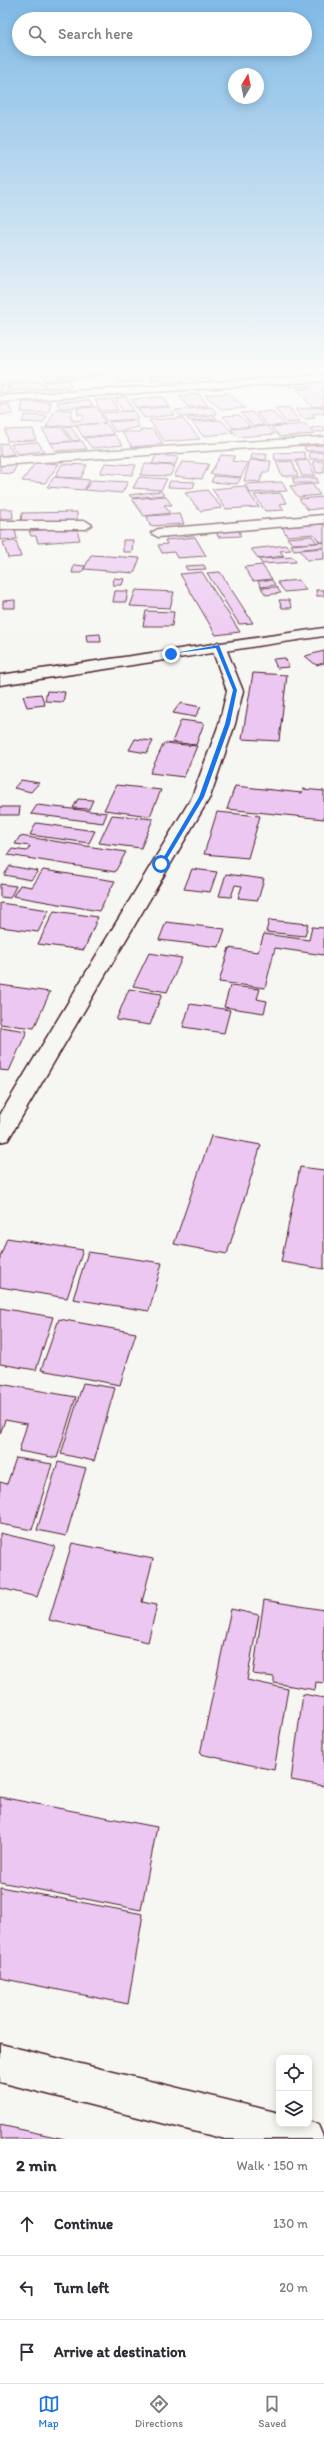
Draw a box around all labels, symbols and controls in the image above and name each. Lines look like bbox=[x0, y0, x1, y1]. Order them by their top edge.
search box bbox=[12, 12, 312, 56]
icon: search bbox=[26, 23, 48, 45]
text: Search here bbox=[58, 25, 133, 43]
north arrow bbox=[228, 68, 264, 104]
route end bbox=[162, 645, 180, 663]
route start bbox=[152, 855, 170, 873]
map controls bbox=[276, 2055, 312, 2127]
button: locate bbox=[276, 2055, 312, 2091]
button: layers bbox=[276, 2091, 312, 2127]
text: 2 min bbox=[16, 2155, 56, 2175]
text: Walk · 150 m bbox=[237, 2158, 308, 2173]
icon: ahead bbox=[16, 2213, 38, 2235]
text: Continue bbox=[54, 2215, 113, 2233]
text: 130 m bbox=[273, 2216, 308, 2231]
icon: left bbox=[16, 2277, 38, 2299]
text: Turn left bbox=[54, 2279, 109, 2297]
text: 20 m bbox=[279, 2280, 308, 2295]
icon: arrive bbox=[16, 2341, 38, 2363]
text: Arrive at destination bbox=[54, 2343, 186, 2361]
tab: Map bbox=[38, 2393, 60, 2430]
tab: Directions bbox=[135, 2393, 183, 2430]
tab: Saved bbox=[258, 2393, 286, 2430]

